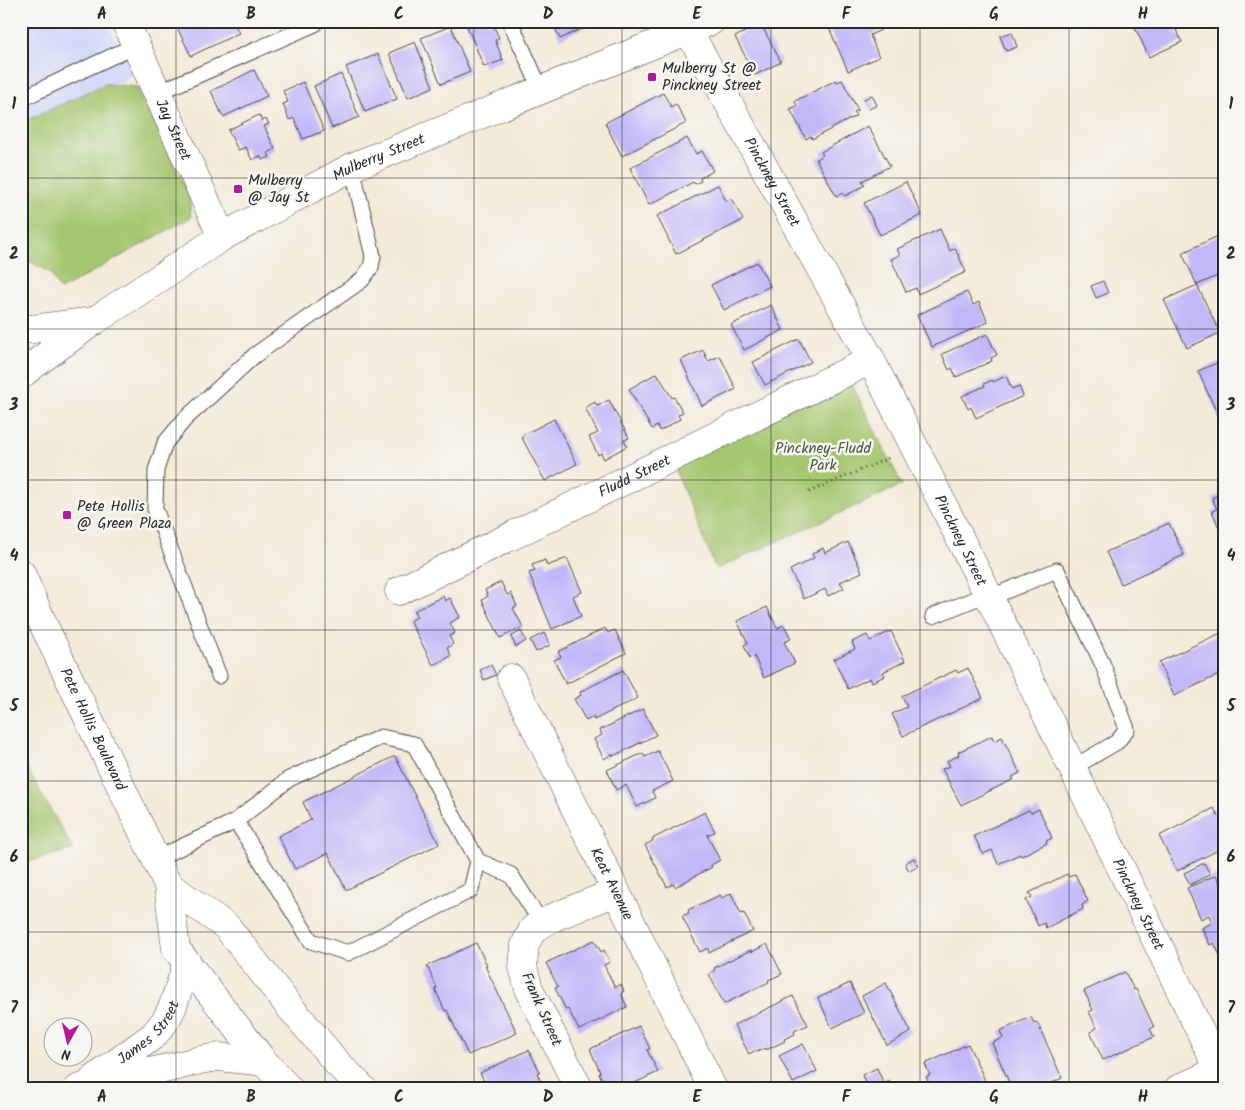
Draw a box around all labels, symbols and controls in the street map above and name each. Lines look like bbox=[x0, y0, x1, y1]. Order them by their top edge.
text: A bbox=[97, 2, 107, 27]
text: B bbox=[246, 2, 256, 27]
text: C bbox=[394, 2, 404, 27]
text: D bbox=[543, 2, 554, 27]
text: E bbox=[693, 2, 703, 27]
text: F bbox=[842, 2, 852, 27]
text: G bbox=[989, 2, 999, 27]
text: H bbox=[1138, 2, 1148, 27]
place label: Mulberry St @ Pinckney Street bbox=[662, 57, 761, 98]
marker: Mulberry St @ Pinckney Street bbox=[646, 71, 658, 83]
text: 1 bbox=[12, 92, 17, 117]
text: 1 bbox=[1229, 92, 1234, 117]
street label: Jay Street bbox=[149, 95, 197, 165]
street label: Mulberry Street bbox=[328, 127, 429, 188]
street label: Pinckney Street bbox=[737, 133, 806, 232]
place label: Mulberry @ Jay St bbox=[248, 169, 310, 210]
marker: Mulberry @ Jay St bbox=[232, 183, 244, 195]
text: 2 bbox=[9, 242, 19, 267]
text: 2 bbox=[1226, 242, 1236, 267]
text: 3 bbox=[9, 393, 19, 418]
text: 3 bbox=[1226, 393, 1236, 418]
park label: Pinckney-Fludd Park bbox=[775, 437, 871, 478]
street label: Fludd Street bbox=[595, 449, 675, 505]
street label: Pinckney Street bbox=[927, 491, 993, 591]
place label: Pete Hollis @ Green Plaza bbox=[77, 495, 172, 536]
marker: Pete Hollis @ Green Plaza bbox=[61, 509, 73, 521]
text: 4 bbox=[10, 544, 19, 569]
text: 4 bbox=[1227, 544, 1236, 569]
street label: Pete Hollis Boulevard bbox=[53, 664, 132, 795]
text: 5 bbox=[9, 694, 20, 719]
text: 5 bbox=[1226, 694, 1237, 719]
street label: Keat Avenue bbox=[583, 843, 639, 925]
text: 6 bbox=[10, 845, 19, 870]
text: 6 bbox=[1227, 845, 1236, 870]
street label: Pinckney Street bbox=[1105, 855, 1170, 955]
street label: Frank Street bbox=[514, 968, 568, 1051]
text: 7 bbox=[10, 996, 18, 1021]
text: 7 bbox=[1227, 996, 1235, 1021]
street label: James Street bbox=[113, 998, 187, 1071]
north arrow bbox=[42, 1018, 92, 1068]
text: N bbox=[60, 1042, 72, 1065]
text: A bbox=[97, 1085, 107, 1110]
text: B bbox=[246, 1085, 256, 1110]
text: C bbox=[394, 1085, 404, 1110]
text: D bbox=[543, 1085, 554, 1110]
text: E bbox=[693, 1085, 703, 1110]
text: F bbox=[842, 1085, 852, 1110]
text: G bbox=[989, 1085, 999, 1110]
text: H bbox=[1138, 1085, 1148, 1110]

